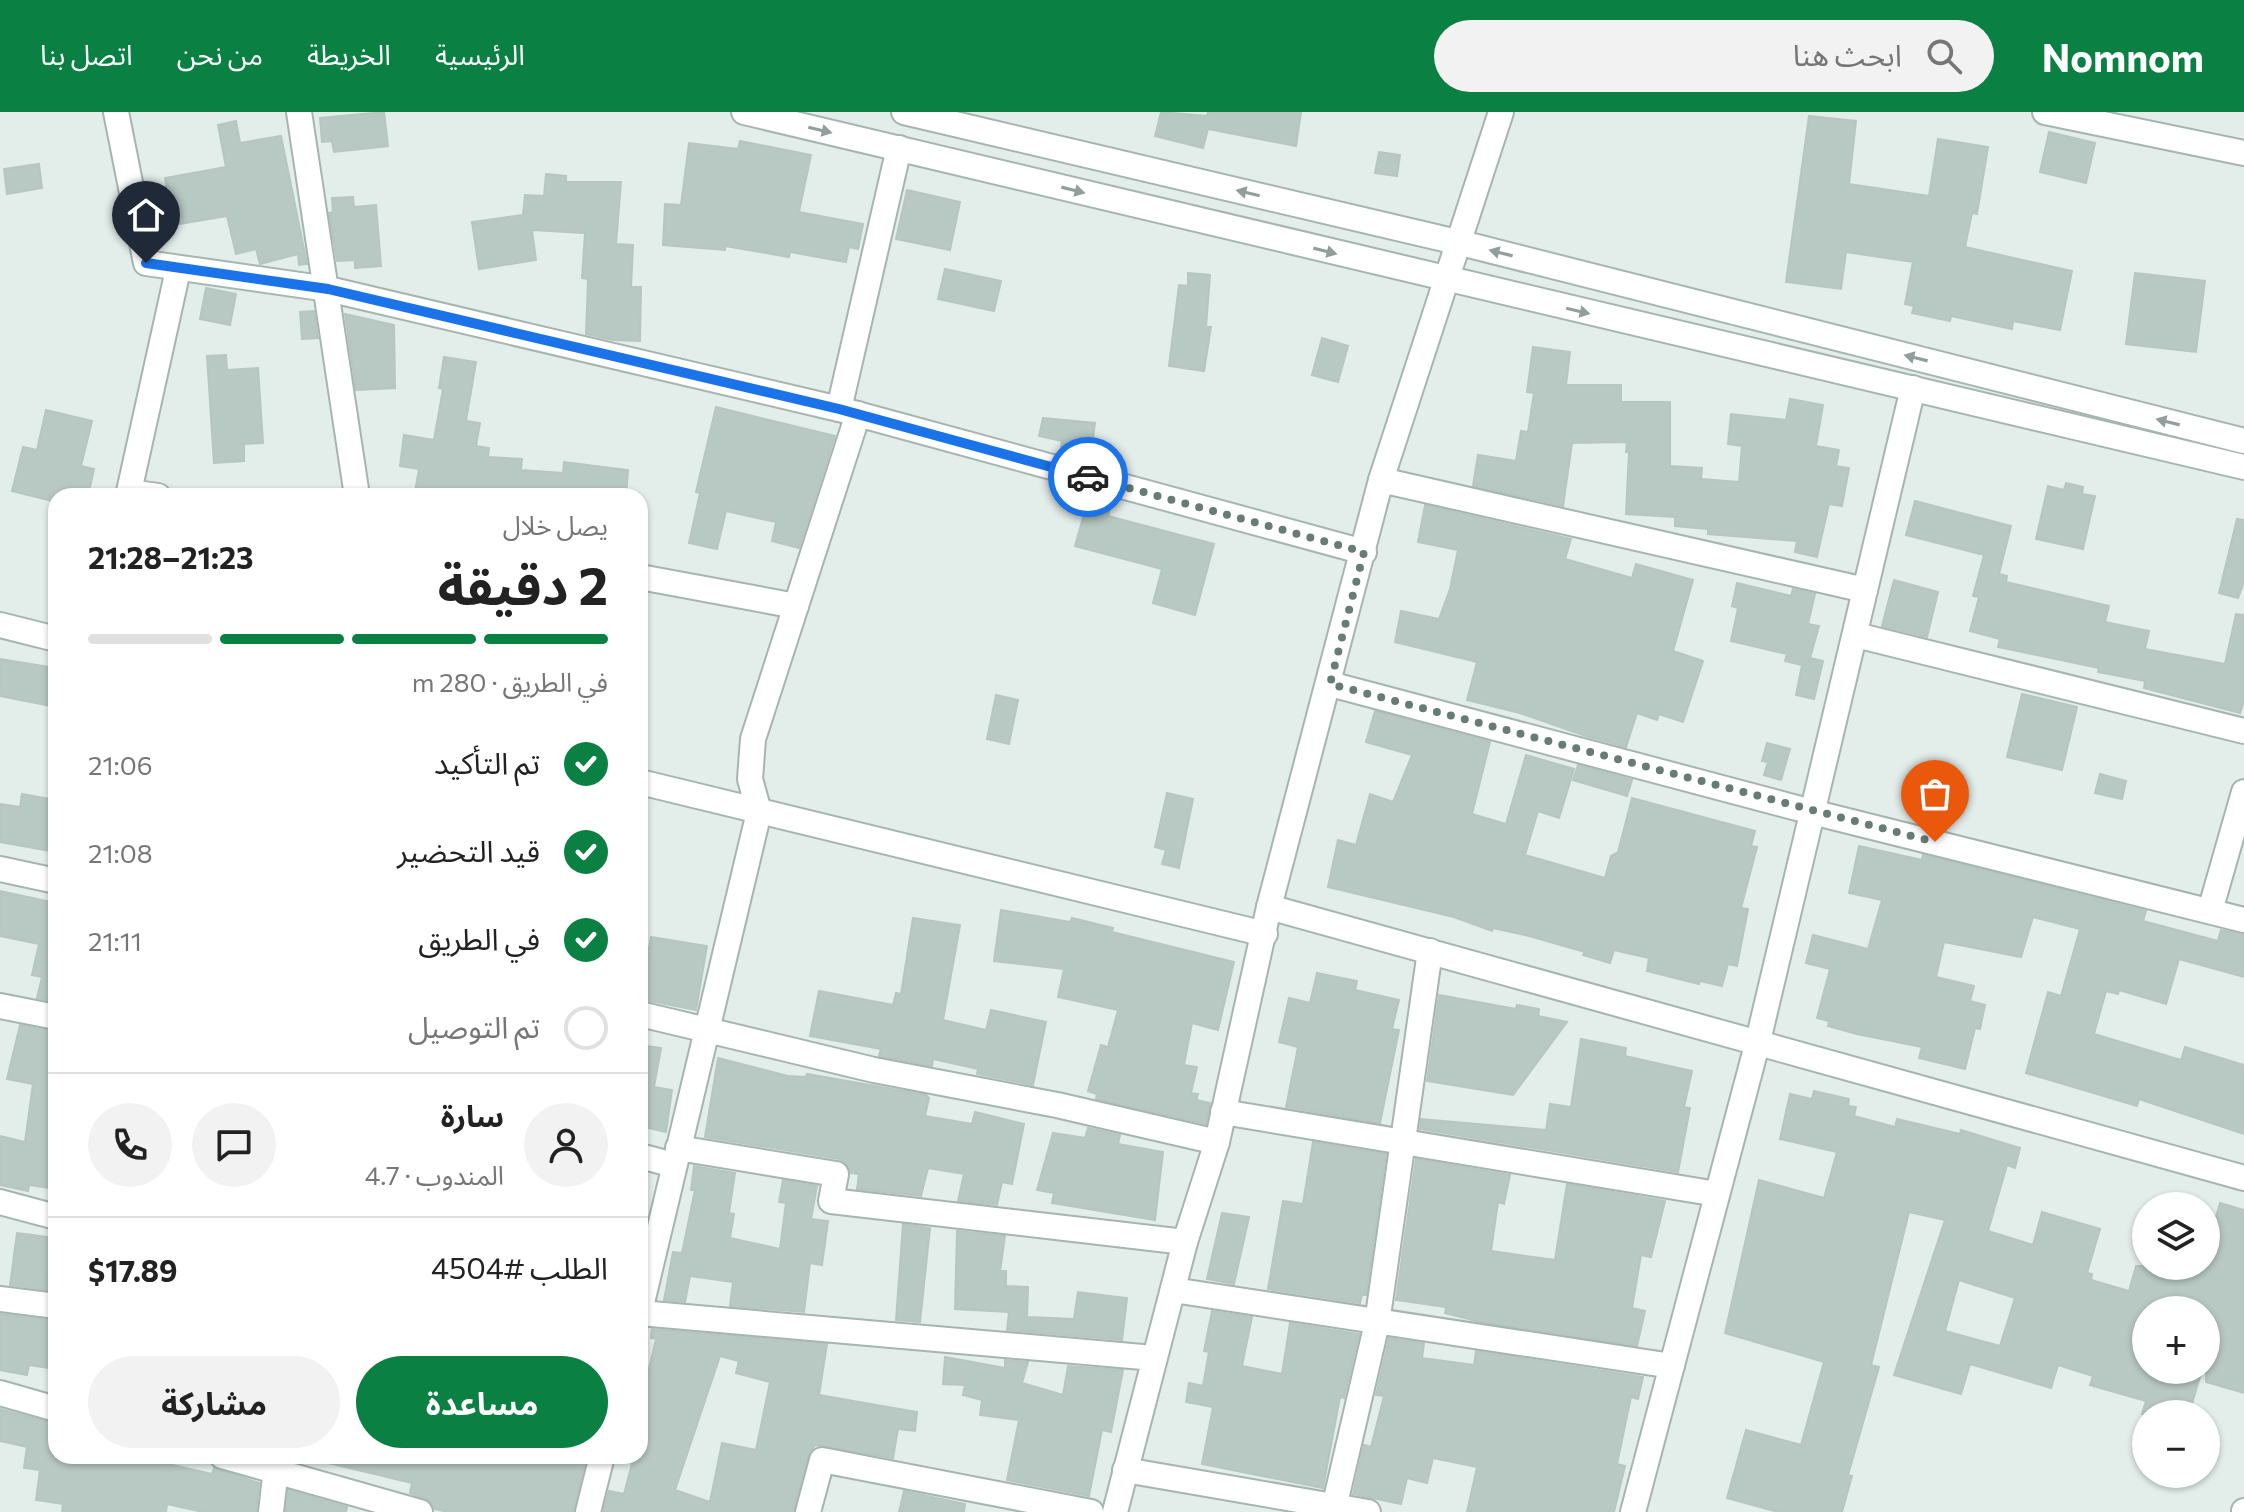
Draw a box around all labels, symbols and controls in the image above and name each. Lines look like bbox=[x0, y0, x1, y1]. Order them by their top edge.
search box bbox=[1434, 20, 1994, 92]
text: Nomnom bbox=[2042, 33, 2204, 80]
icon: search bbox=[1922, 34, 1966, 78]
text: ابحث هنا bbox=[1793, 35, 1902, 72]
text: اتصل بنا bbox=[40, 37, 133, 71]
text: من نحن bbox=[177, 37, 263, 71]
text: الخريطة bbox=[307, 37, 391, 71]
text: الرئيسية bbox=[435, 37, 525, 71]
one-way arrow bbox=[807, 124, 832, 136]
pin bbox=[112, 181, 180, 263]
one-way arrow bbox=[1060, 184, 1085, 197]
one-way arrow bbox=[1236, 186, 1261, 199]
icon: home bbox=[124, 193, 168, 237]
one-way arrow bbox=[1313, 245, 1338, 258]
one-way arrow bbox=[1489, 247, 1514, 259]
one-way arrow bbox=[1566, 305, 1591, 317]
one-way arrow bbox=[1904, 352, 1929, 364]
one-way arrow bbox=[2156, 415, 2181, 427]
courier bbox=[1048, 437, 1128, 517]
icon: car bbox=[1066, 455, 1110, 499]
text: يصل خلال bbox=[503, 509, 608, 540]
text: 21:23–21:28 bbox=[88, 538, 254, 575]
text: 2 دقيقة bbox=[438, 552, 608, 616]
text: في الطريق · 280 m bbox=[412, 666, 608, 697]
icon: check bbox=[564, 742, 608, 786]
text: تم التأكيد bbox=[434, 743, 540, 780]
text: 21:06 bbox=[88, 749, 152, 780]
pin bbox=[1901, 760, 1969, 842]
icon: bag bbox=[1913, 772, 1957, 816]
icon: check bbox=[564, 830, 608, 874]
text: قيد التحضير bbox=[397, 831, 540, 868]
text: 21:08 bbox=[88, 837, 152, 868]
icon: check bbox=[564, 918, 608, 962]
text: في الطريق bbox=[418, 919, 540, 956]
text: 21:11 bbox=[88, 925, 142, 956]
text: تم التوصيل bbox=[408, 1007, 540, 1044]
text: سارة bbox=[441, 1096, 504, 1133]
button: phone bbox=[88, 1103, 172, 1187]
button: chat bbox=[192, 1103, 276, 1187]
button: person bbox=[524, 1103, 608, 1187]
text: المندوب · 4.7 bbox=[365, 1159, 504, 1190]
map controls bbox=[2132, 1192, 2220, 1488]
button: layers bbox=[2132, 1192, 2220, 1280]
text: الطلب #4504 bbox=[431, 1248, 608, 1285]
text: $17.89 bbox=[88, 1251, 178, 1288]
button: + bbox=[2132, 1296, 2220, 1384]
button: مشاركة bbox=[88, 1356, 340, 1448]
button: مساعدة bbox=[356, 1356, 608, 1448]
button: − bbox=[2132, 1400, 2220, 1488]

